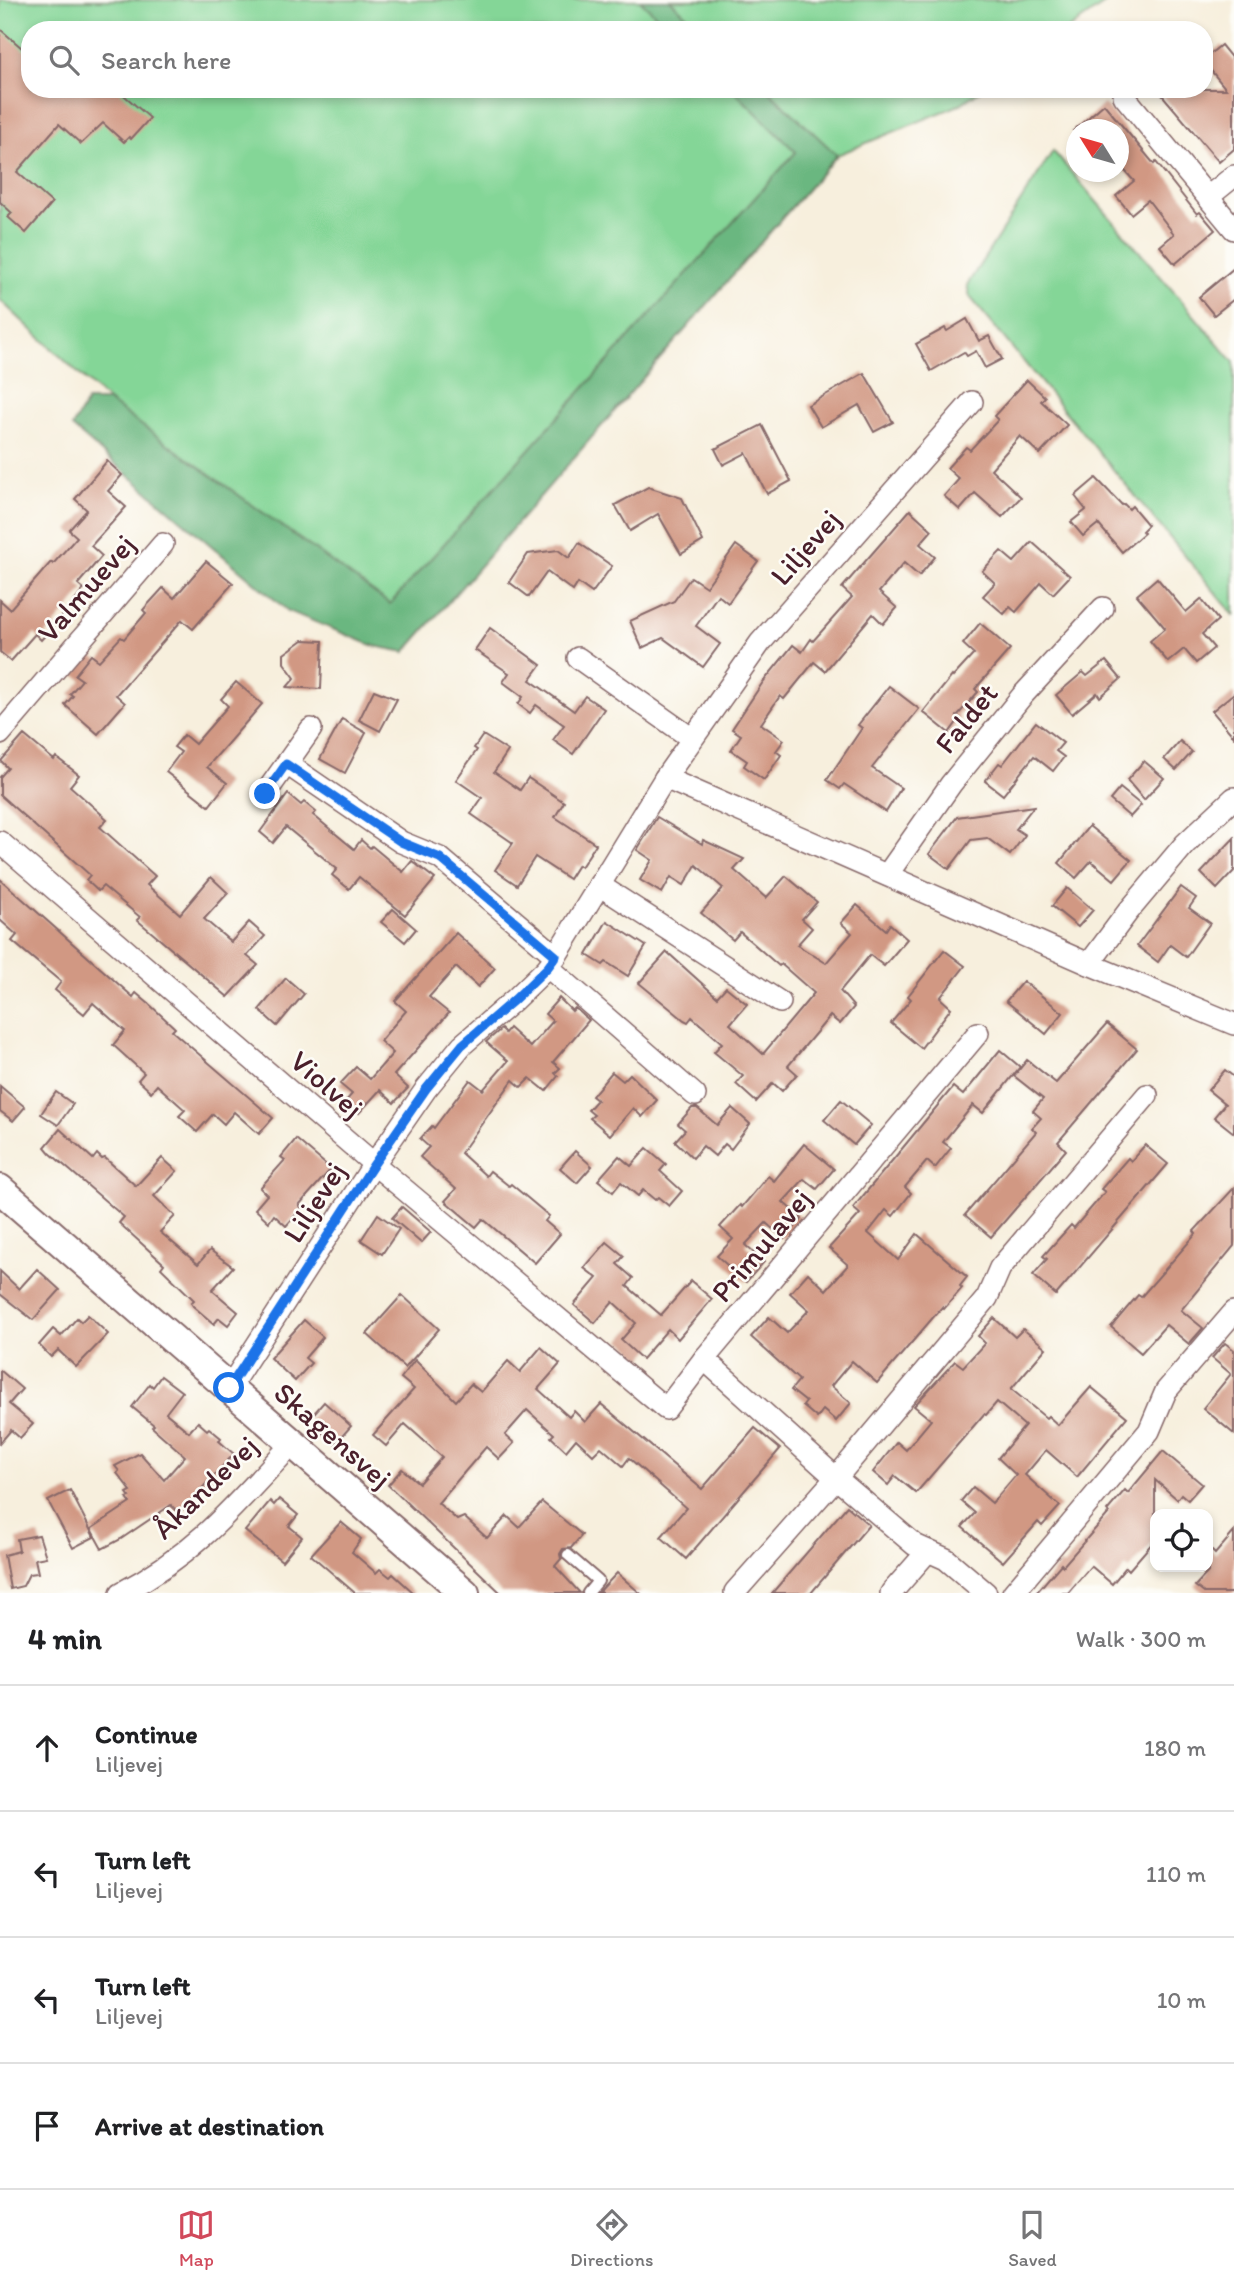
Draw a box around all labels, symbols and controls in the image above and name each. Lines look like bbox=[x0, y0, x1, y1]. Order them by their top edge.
search box bbox=[21, 21, 1213, 98]
icon: search bbox=[45, 41, 83, 79]
text: Search here bbox=[101, 44, 231, 76]
north arrow bbox=[1066, 119, 1129, 182]
street label: Liljevej bbox=[762, 501, 848, 593]
street label: Valmuevej bbox=[29, 526, 143, 650]
street label: Faldet bbox=[926, 675, 1006, 761]
route end bbox=[249, 778, 280, 809]
street label: Violvej bbox=[283, 1042, 371, 1126]
street label: Liljevej bbox=[274, 1155, 354, 1249]
street label: Primulavej bbox=[703, 1181, 819, 1309]
route start bbox=[213, 1372, 244, 1403]
street label: Skagensvej bbox=[267, 1374, 399, 1496]
street label: Åkandevej bbox=[144, 1428, 266, 1546]
map controls bbox=[1150, 1509, 1213, 1572]
button: locate bbox=[1150, 1509, 1213, 1572]
text: 4 min bbox=[28, 1620, 102, 1657]
text: Walk · 300 m bbox=[1076, 1625, 1206, 1653]
text: Continue bbox=[95, 1718, 198, 1750]
icon: ahead bbox=[28, 1729, 66, 1767]
text: 180 m bbox=[1144, 1734, 1206, 1762]
text: Liljevej bbox=[95, 1750, 163, 1778]
text: Turn left bbox=[95, 1844, 191, 1876]
icon: left bbox=[28, 1855, 66, 1893]
text: 110 m bbox=[1146, 1860, 1206, 1888]
text: Liljevej bbox=[95, 1876, 163, 1904]
text: Turn left bbox=[95, 1970, 191, 2002]
icon: left bbox=[28, 1981, 66, 2019]
text: 10 m bbox=[1157, 1986, 1206, 2014]
text: Liljevej bbox=[95, 2002, 163, 2030]
icon: arrive bbox=[28, 2107, 66, 2145]
text: Arrive at destination bbox=[95, 2110, 324, 2142]
tab: Map bbox=[177, 2206, 215, 2271]
tab: Directions bbox=[570, 2206, 654, 2271]
tab: Saved bbox=[1008, 2206, 1057, 2271]

